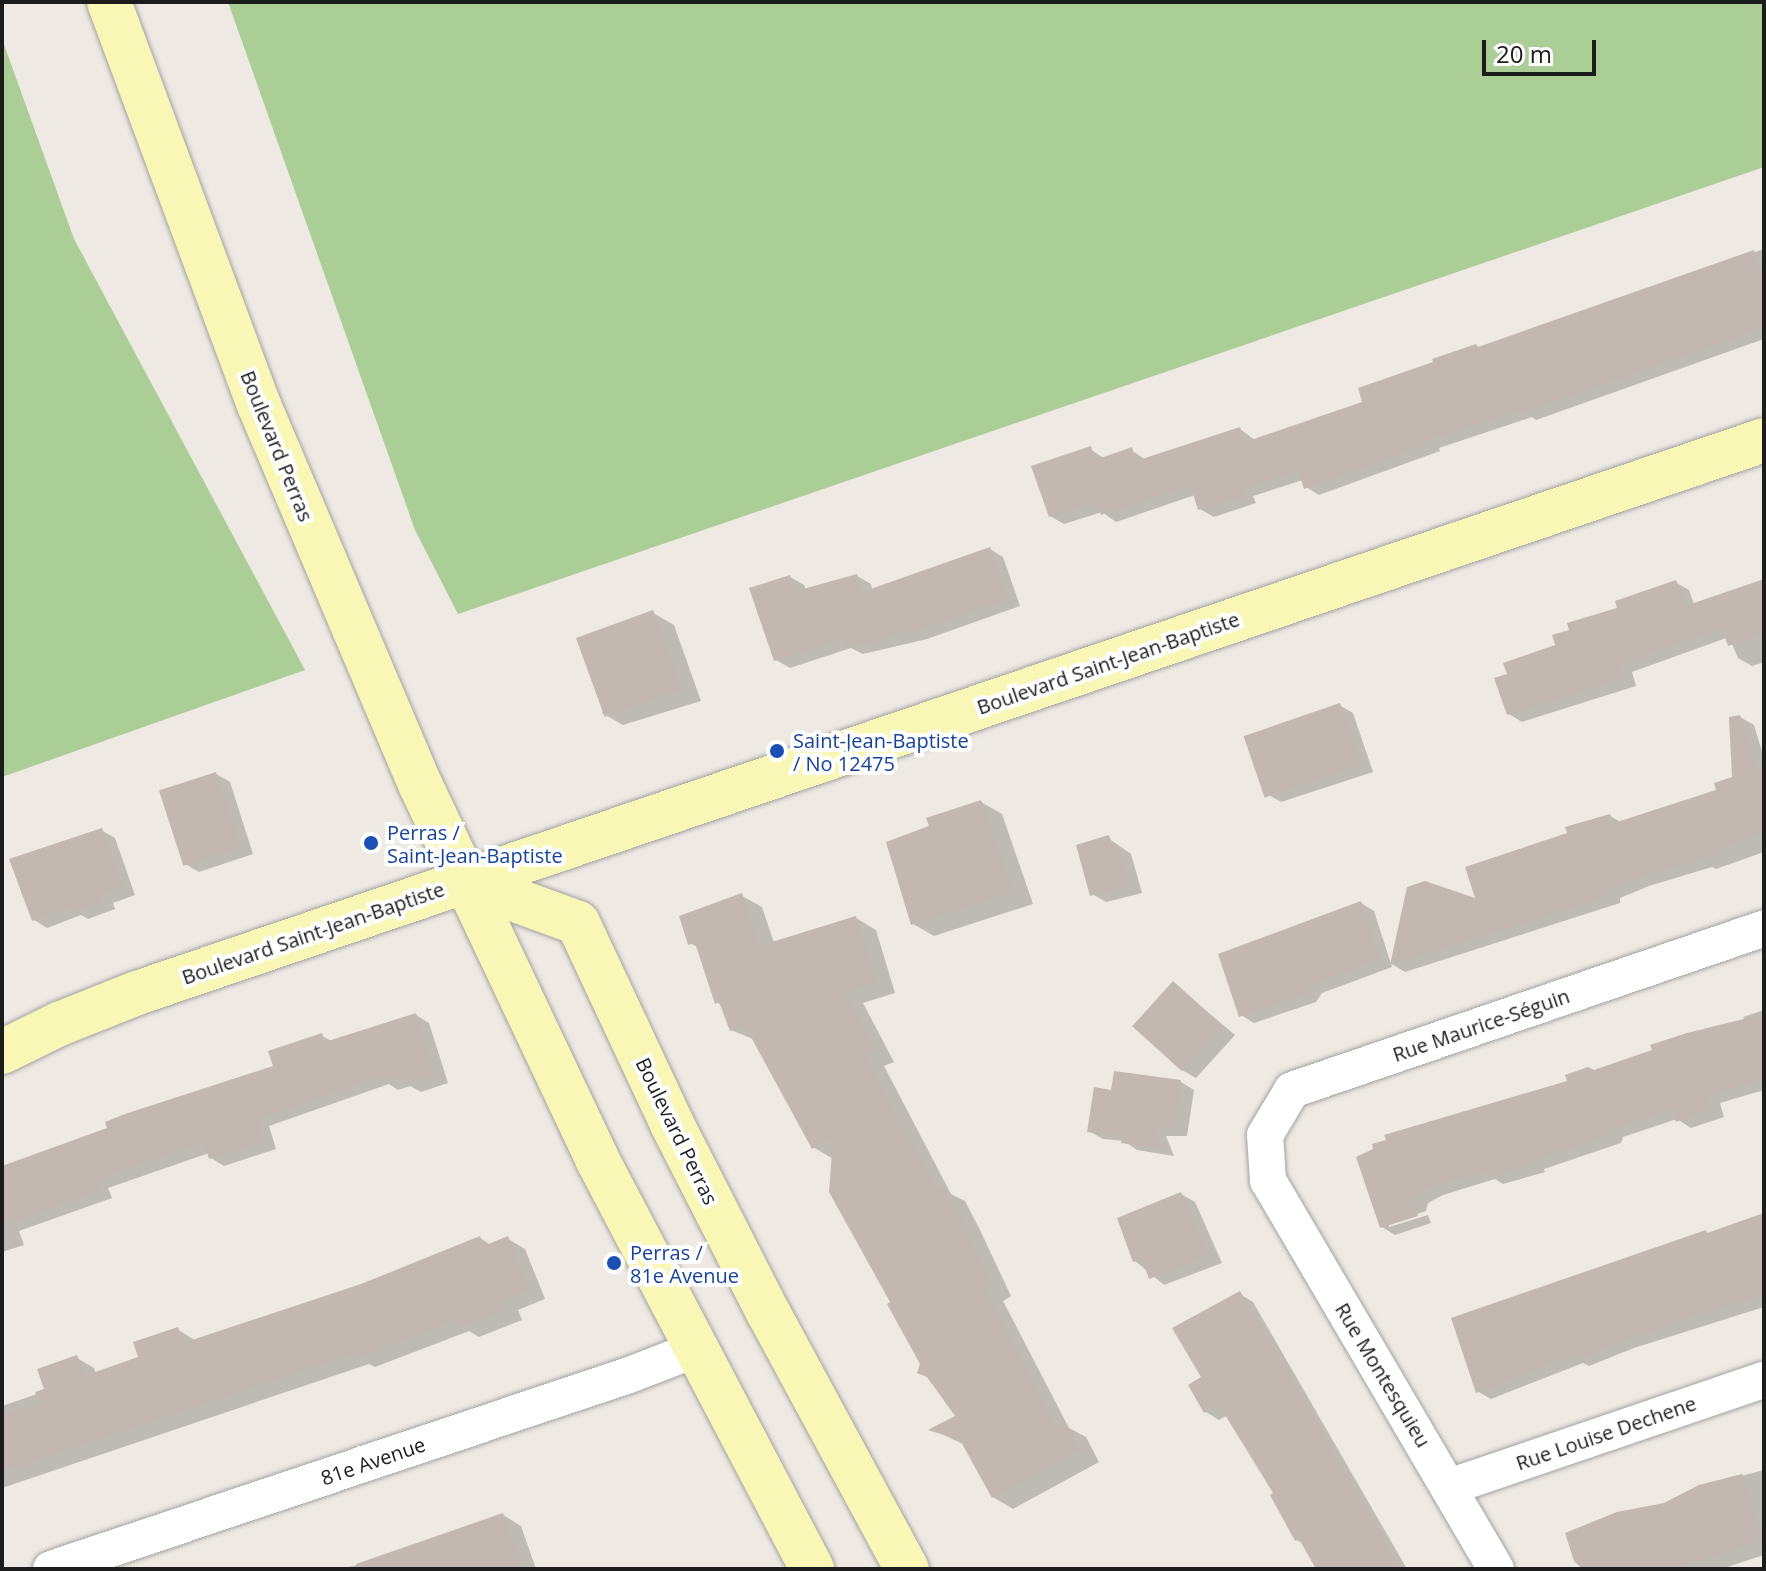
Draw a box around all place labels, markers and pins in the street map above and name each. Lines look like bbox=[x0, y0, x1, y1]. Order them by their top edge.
place label: Saint-Jean-Baptiste / No 12475 bbox=[793, 728, 969, 775]
marker: Saint-Jean-Baptiste / No 12475 bbox=[768, 742, 786, 760]
place label: Perras / Saint-Jean-Baptiste bbox=[387, 820, 563, 867]
marker: Perras / Saint-Jean-Baptiste bbox=[362, 834, 380, 852]
place label: Perras / 81e Avenue bbox=[630, 1240, 739, 1287]
marker: Perras / 81e Avenue bbox=[605, 1254, 623, 1272]

